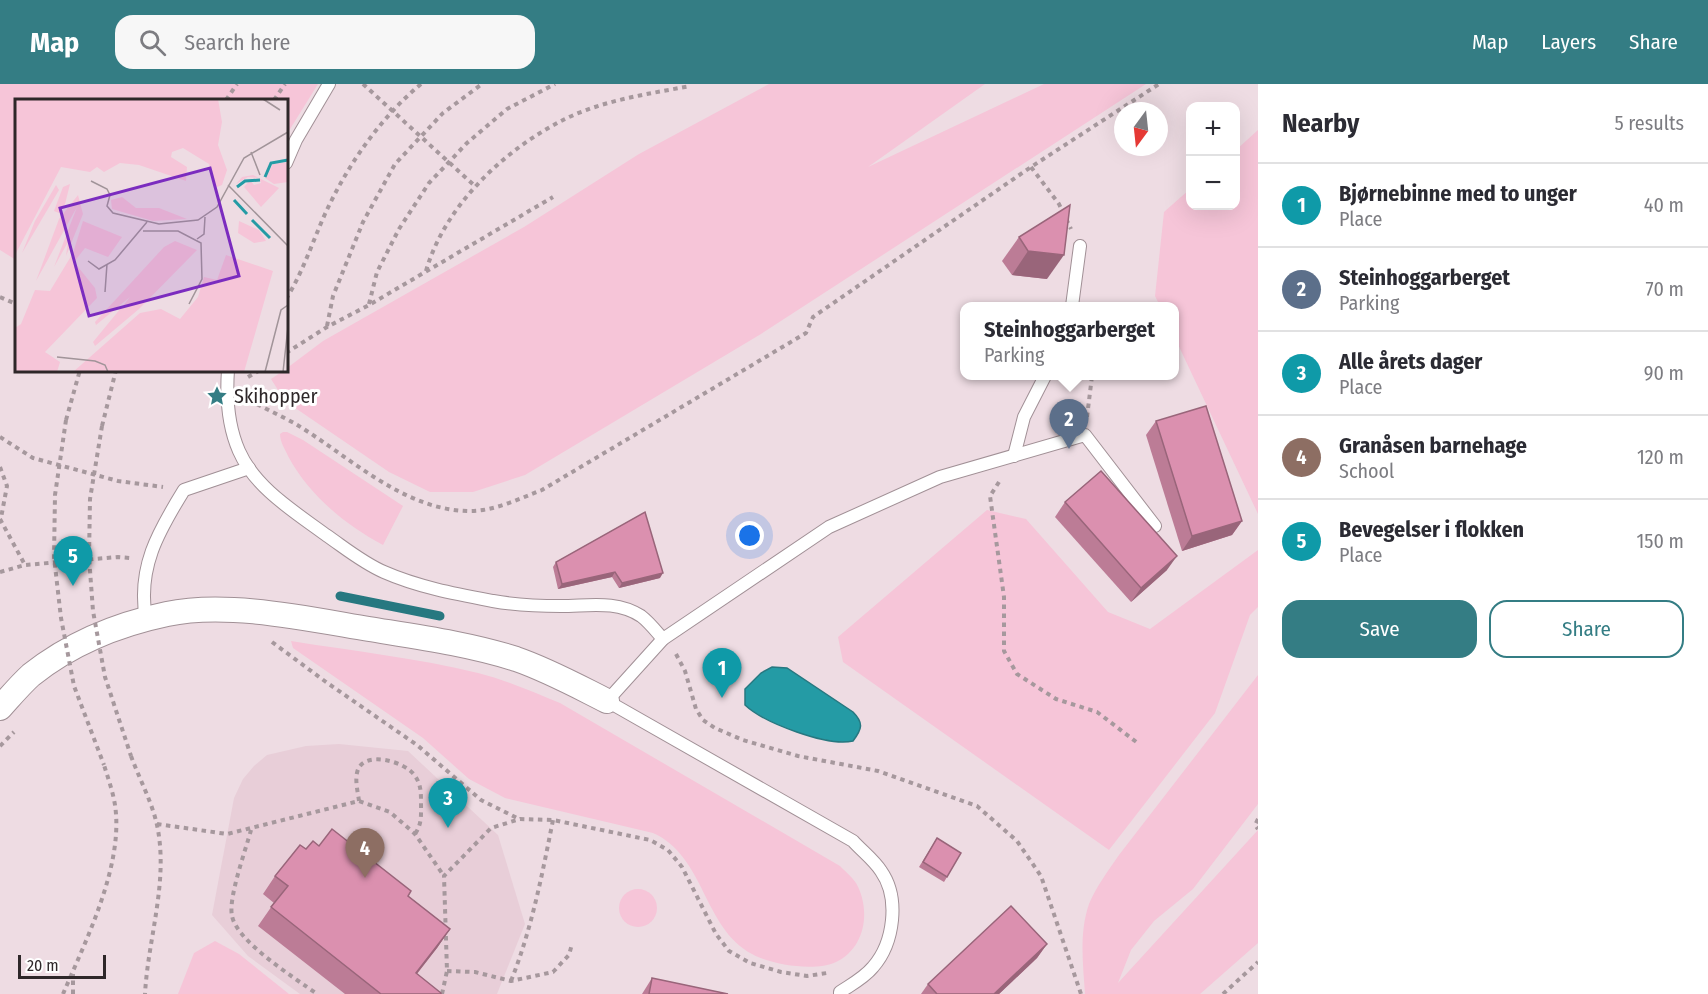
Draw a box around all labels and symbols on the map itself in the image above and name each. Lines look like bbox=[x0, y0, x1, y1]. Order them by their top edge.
inset map bbox=[15, 99, 288, 372]
north arrow bbox=[1114, 102, 1168, 156]
place icon: Skihopper bbox=[205, 384, 229, 408]
place label: Skihopper bbox=[234, 384, 317, 408]
pin: 2 bbox=[1050, 400, 1088, 449]
your location bbox=[735, 521, 764, 550]
pin: 5 bbox=[54, 536, 92, 586]
pin: 1 bbox=[702, 648, 742, 698]
pin: 3 bbox=[428, 778, 468, 828]
pin: 4 bbox=[346, 828, 385, 878]
scale bar bbox=[18, 952, 106, 980]

